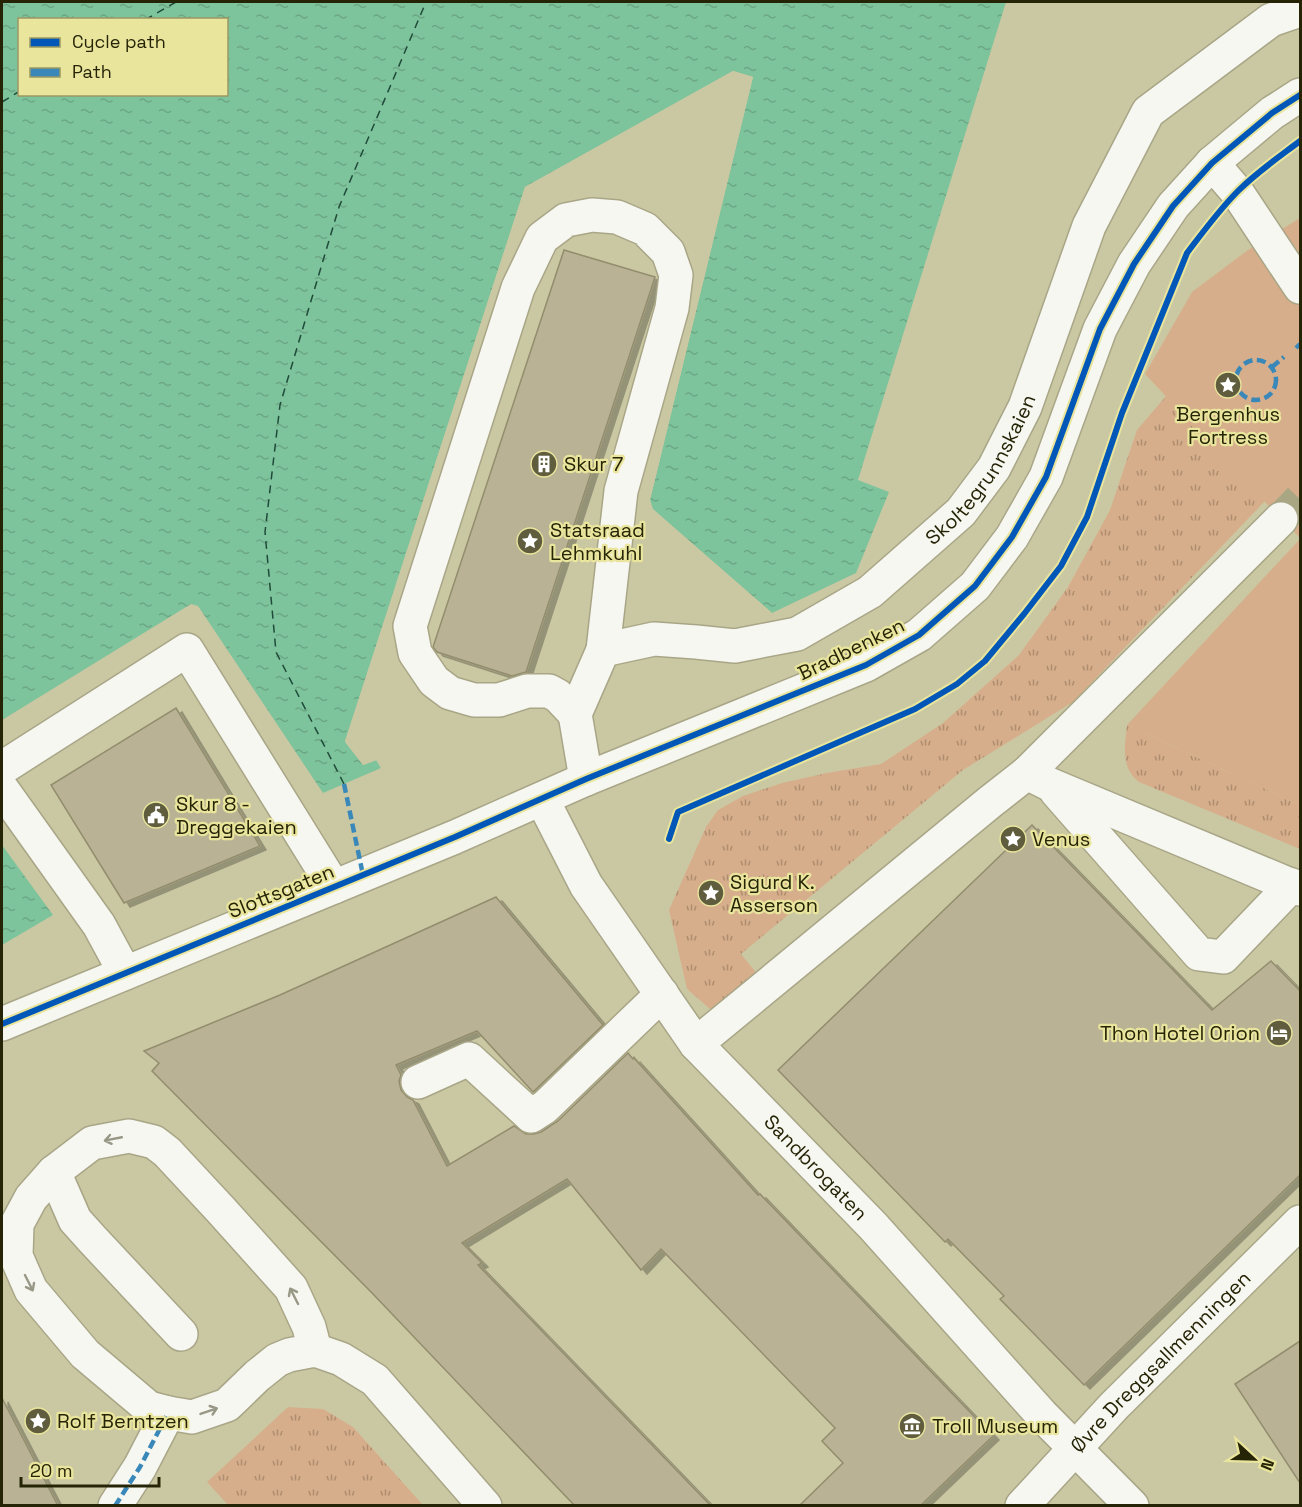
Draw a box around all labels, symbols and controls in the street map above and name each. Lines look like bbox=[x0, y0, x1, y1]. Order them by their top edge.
legend bbox=[18, 18, 228, 96]
text: Cycle path bbox=[72, 30, 166, 53]
text: Path bbox=[72, 60, 112, 83]
place icon: Bergenhus Fortress bbox=[1213, 370, 1243, 400]
street label: Skoltegrunnskaien bbox=[920, 391, 1041, 550]
place label: Bergenhus Fortress bbox=[1176, 401, 1280, 450]
building icon: Skur 7 bbox=[529, 449, 559, 479]
place label: Skur 7 bbox=[564, 451, 623, 477]
place label: Statsraad Lehmkuhl bbox=[550, 517, 645, 566]
place icon: Statsraad Lehmkuhl bbox=[515, 526, 545, 556]
street label: Bradbenken bbox=[793, 612, 909, 686]
place label: Skur 8 - Dreggekaien bbox=[176, 791, 297, 840]
public building icon: Skur 8 - Dreggekaien bbox=[141, 800, 171, 830]
place icon: Venus bbox=[998, 824, 1028, 854]
place label: Venus bbox=[1032, 826, 1090, 852]
street label: Slottsgaten bbox=[224, 858, 338, 924]
place label: Sigurd K. Asserson bbox=[730, 869, 818, 918]
place icon: Sigurd K. Asserson bbox=[696, 878, 726, 908]
hotel icon: Thon Hotel Orion bbox=[1264, 1018, 1294, 1048]
place label: Thon Hotel Orion bbox=[1100, 1020, 1260, 1046]
street label: Sandbrogaten bbox=[759, 1109, 873, 1226]
one-way arrow bbox=[103, 1134, 123, 1145]
street label: Øvre Dreggsallmenningen bbox=[1065, 1265, 1256, 1458]
one-way arrow bbox=[23, 1274, 35, 1291]
one-way arrow bbox=[288, 1287, 300, 1305]
one-way arrow bbox=[199, 1404, 218, 1415]
place icon: Rolf Berntzen bbox=[23, 1406, 53, 1436]
place label: Rolf Berntzen bbox=[57, 1408, 189, 1434]
museum icon: Troll Museum bbox=[897, 1411, 927, 1441]
place label: Troll Museum bbox=[932, 1413, 1058, 1439]
north arrow bbox=[1224, 1429, 1284, 1489]
scale bar bbox=[21, 1450, 159, 1488]
text: N bbox=[1256, 1456, 1279, 1473]
text: 20 m bbox=[30, 1459, 73, 1482]

